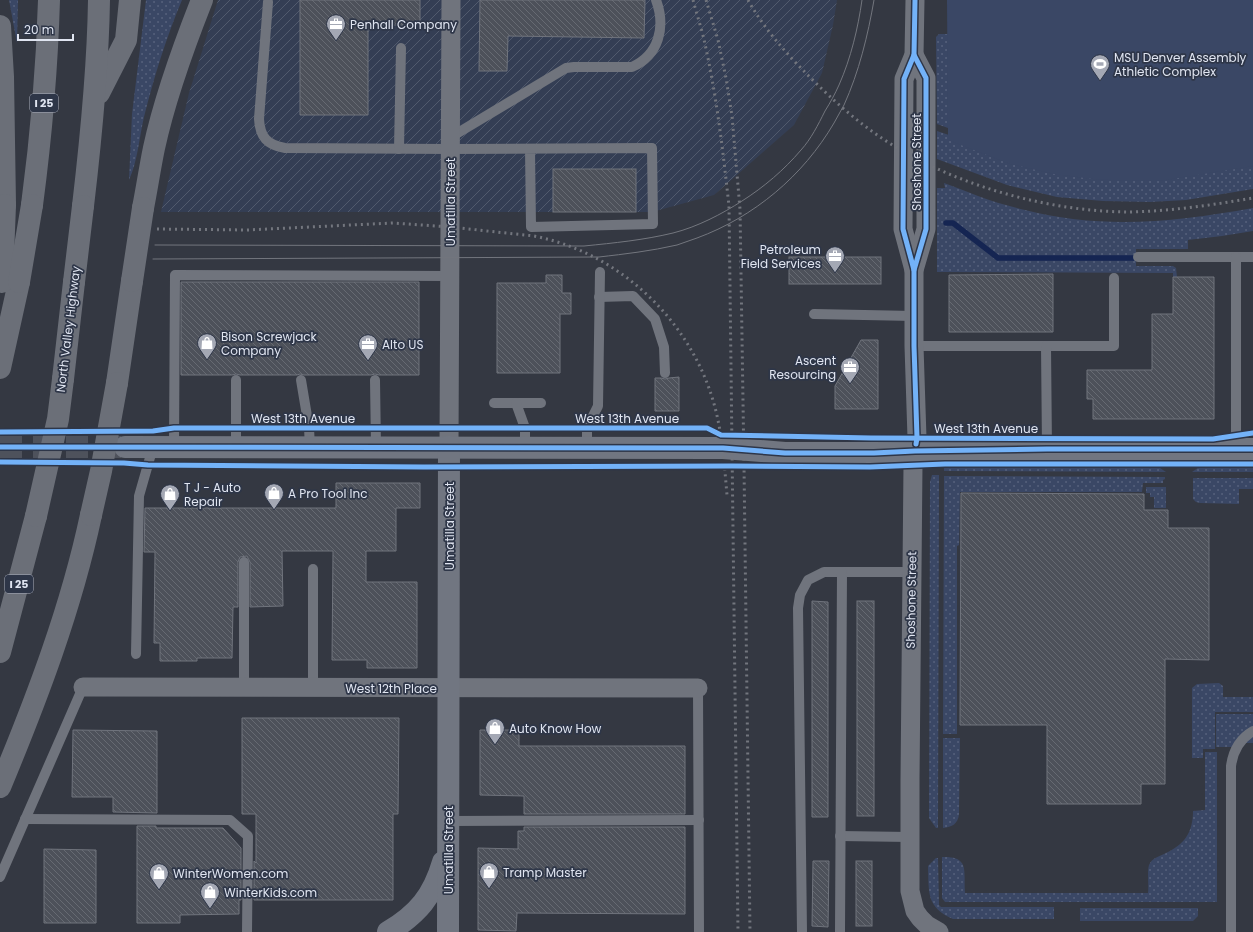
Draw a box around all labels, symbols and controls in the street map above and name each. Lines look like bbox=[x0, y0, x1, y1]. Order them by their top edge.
office icon: Penhall Company bbox=[325, 13, 347, 41]
scale bar bbox=[18, 16, 73, 42]
place label: Penhall Company bbox=[350, 16, 457, 33]
text: 20 m bbox=[24, 21, 54, 38]
place label: MSU Denver Assembly Athletic Complex bbox=[1114, 49, 1247, 80]
sports icon: MSU Denver Assembly Athletic Complex bbox=[1089, 53, 1111, 81]
road number: I 25 bbox=[30, 94, 58, 112]
street label: Shoshone Street bbox=[908, 113, 925, 211]
street label: Umatilla Street bbox=[442, 158, 459, 246]
place label: Petroleum Field Services bbox=[741, 241, 821, 272]
office icon: Petroleum Field Services bbox=[824, 245, 846, 273]
street label: North Valley Highway bbox=[52, 265, 84, 393]
place label: Bison Screwjack Company bbox=[221, 328, 318, 359]
shop icon: Bison Screwjack Company bbox=[196, 332, 218, 360]
office icon: Alto US bbox=[357, 333, 379, 361]
place label: Alto US bbox=[382, 336, 423, 353]
place label: Ascent Resourcing bbox=[769, 352, 836, 383]
office icon: Ascent Resourcing bbox=[839, 356, 861, 384]
street label: West 13th Avenue bbox=[251, 410, 355, 427]
street label: West 13th Avenue bbox=[575, 410, 679, 427]
street label: West 13th Avenue bbox=[934, 420, 1038, 437]
place label: T J - Auto Repair bbox=[184, 479, 241, 510]
shop icon: A Pro Tool Inc bbox=[263, 482, 285, 510]
street label: Umatilla Street bbox=[441, 482, 458, 570]
shop icon: T J - Auto Repair bbox=[159, 483, 181, 511]
place label: A Pro Tool Inc bbox=[288, 485, 368, 502]
street label: Shoshone Street bbox=[902, 551, 920, 649]
road number: I 25 bbox=[5, 575, 33, 593]
street label: West 12th Place bbox=[345, 680, 437, 697]
shop icon: Auto Know How bbox=[484, 717, 506, 745]
place label: Auto Know How bbox=[509, 720, 602, 737]
street label: Umatilla Street bbox=[440, 806, 457, 894]
shop icon: Tramp Master bbox=[478, 861, 500, 889]
shop icon: WinterWomen.com bbox=[148, 862, 170, 890]
place label: Tramp Master bbox=[503, 864, 587, 881]
place label: WinterWomen.com bbox=[173, 865, 288, 882]
shop icon: WinterKids.com bbox=[199, 881, 221, 909]
place label: WinterKids.com bbox=[224, 884, 317, 901]

